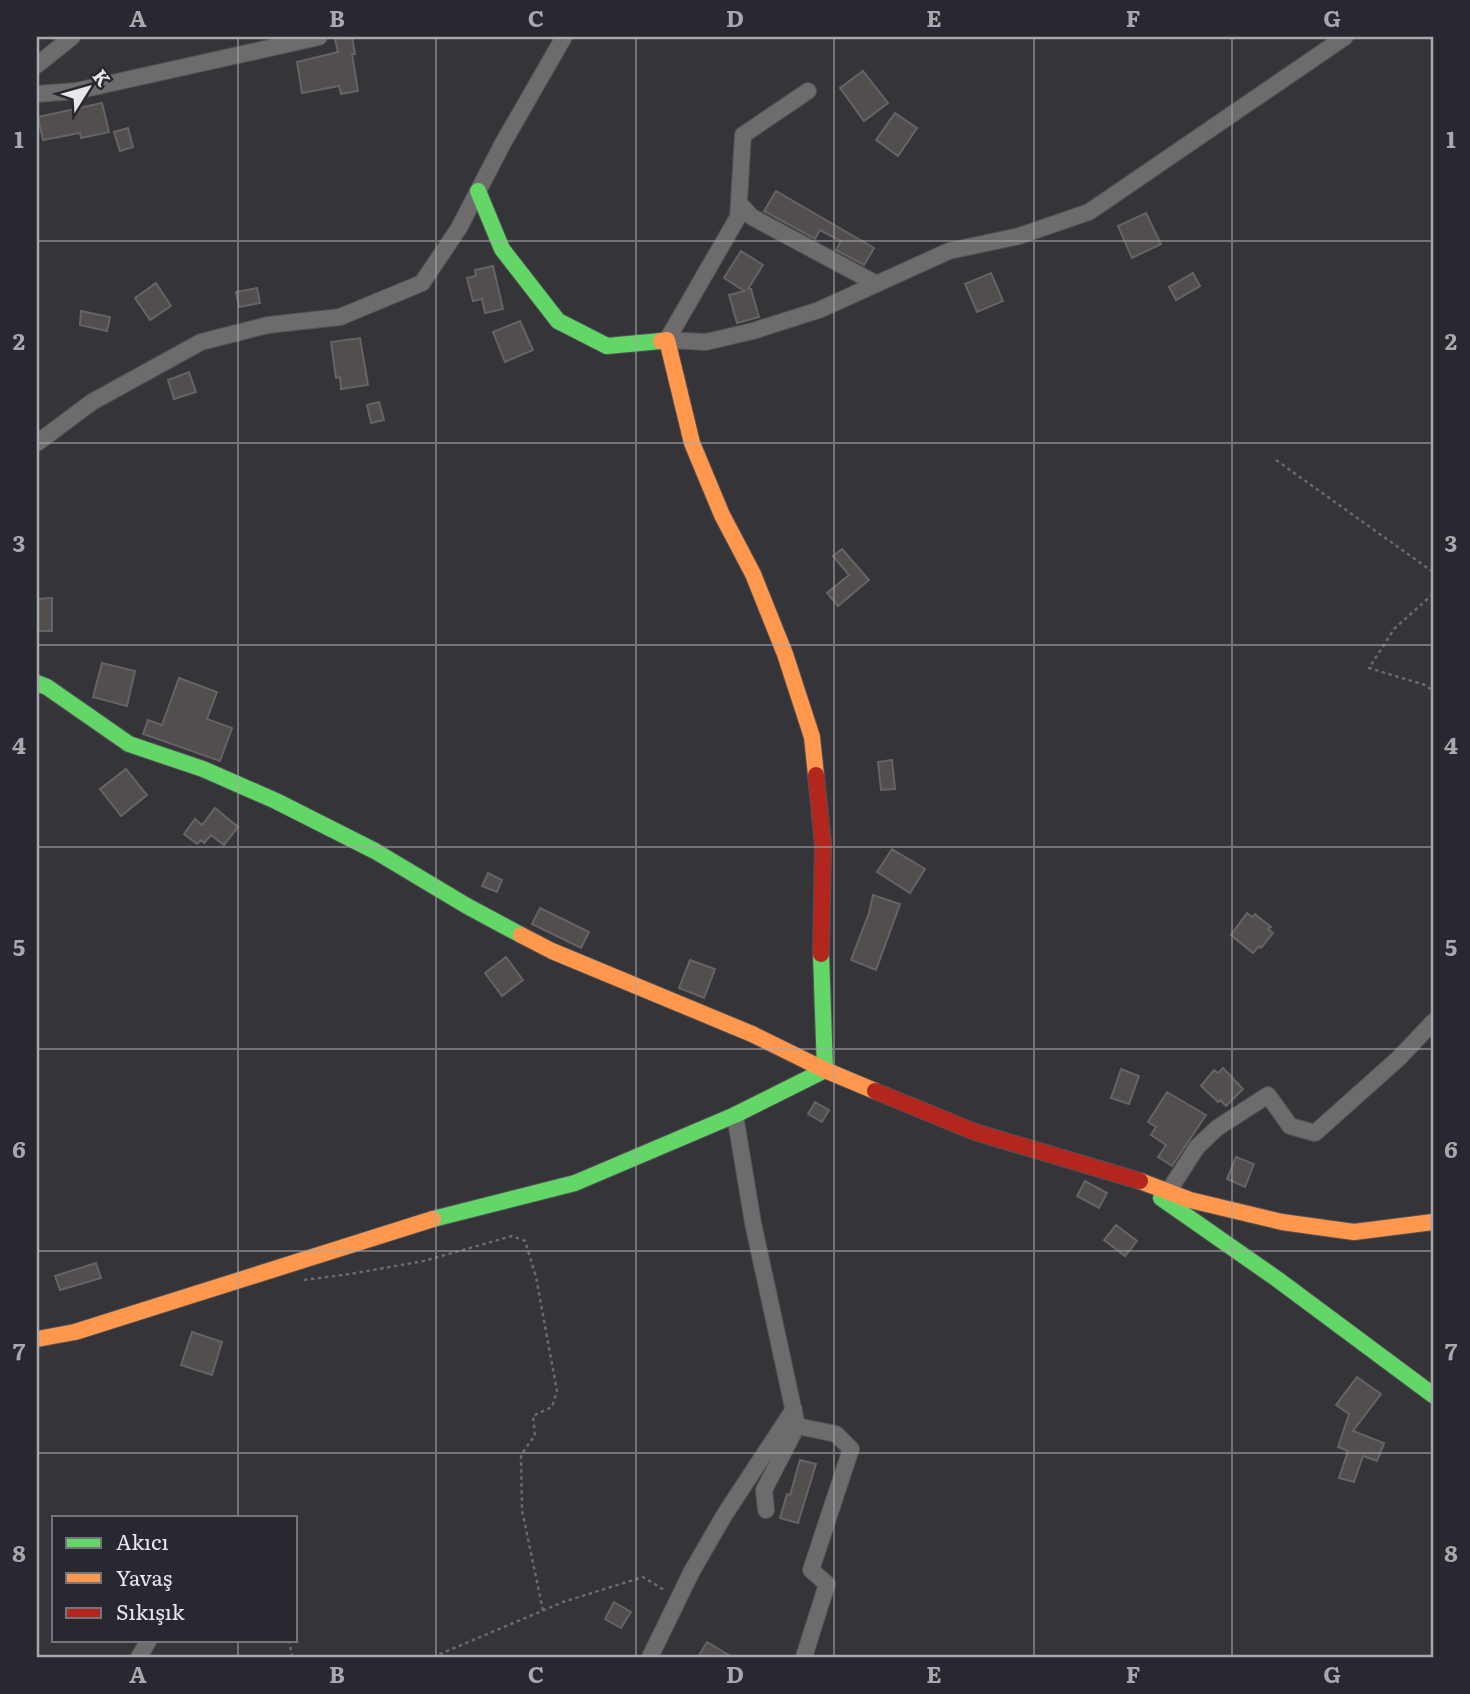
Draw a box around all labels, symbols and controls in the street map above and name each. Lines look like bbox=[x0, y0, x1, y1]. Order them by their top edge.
text: A bbox=[129, 0, 147, 34]
text: B bbox=[329, 0, 345, 34]
text: C bbox=[528, 0, 544, 34]
text: D bbox=[726, 0, 744, 34]
text: E bbox=[926, 0, 942, 34]
text: F bbox=[1126, 0, 1141, 34]
text: G bbox=[1323, 0, 1341, 34]
north arrow bbox=[52, 52, 122, 122]
text: K bbox=[87, 63, 118, 92]
text: 1 bbox=[14, 121, 24, 155]
text: 1 bbox=[1446, 121, 1456, 155]
text: 2 bbox=[13, 323, 25, 357]
text: 2 bbox=[1445, 323, 1457, 357]
text: 3 bbox=[13, 525, 25, 559]
text: 3 bbox=[1445, 525, 1457, 559]
text: 4 bbox=[12, 727, 26, 761]
text: 4 bbox=[1444, 727, 1458, 761]
text: 5 bbox=[13, 929, 25, 963]
text: 5 bbox=[1445, 929, 1457, 963]
text: 6 bbox=[12, 1131, 26, 1165]
text: 6 bbox=[1444, 1131, 1458, 1165]
text: 7 bbox=[13, 1333, 26, 1367]
text: 7 bbox=[1445, 1333, 1458, 1367]
legend bbox=[52, 1516, 298, 1642]
text: Akıcı bbox=[116, 1525, 169, 1556]
text: 8 bbox=[12, 1535, 26, 1569]
text: 8 bbox=[1444, 1535, 1458, 1569]
text: Yavaş bbox=[116, 1561, 172, 1592]
text: Sıkışık bbox=[116, 1595, 185, 1626]
text: A bbox=[129, 1656, 147, 1690]
text: B bbox=[329, 1656, 345, 1690]
text: C bbox=[528, 1656, 544, 1690]
text: D bbox=[726, 1656, 744, 1690]
text: E bbox=[926, 1656, 942, 1690]
text: F bbox=[1126, 1656, 1141, 1690]
text: G bbox=[1323, 1656, 1341, 1690]

